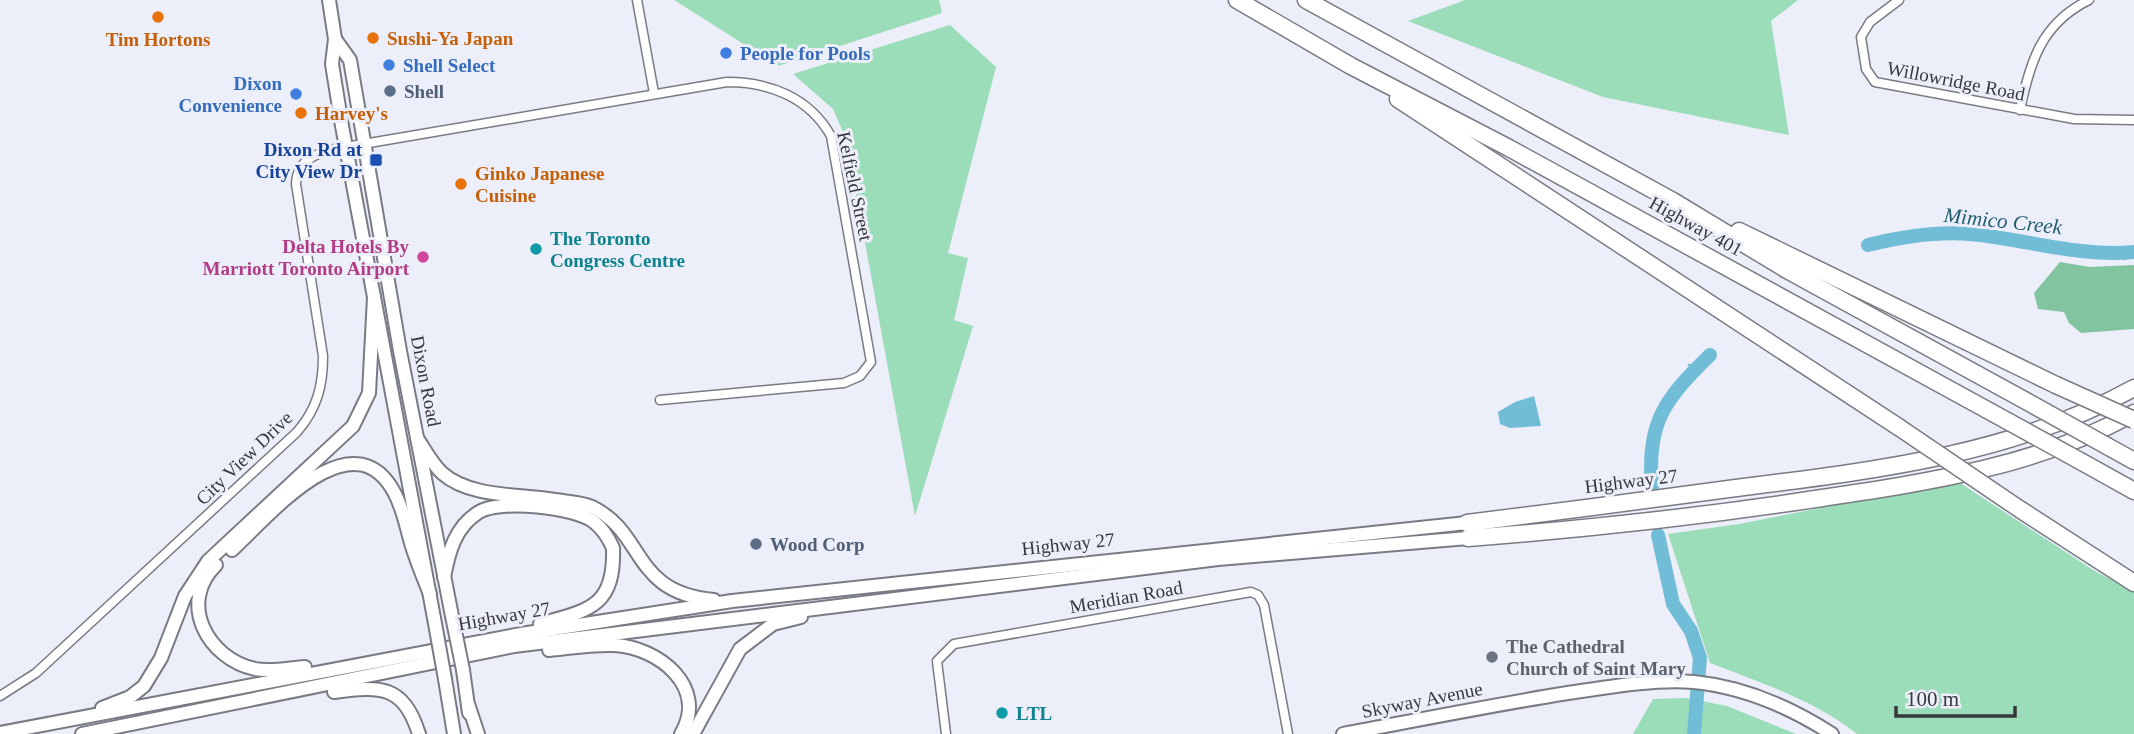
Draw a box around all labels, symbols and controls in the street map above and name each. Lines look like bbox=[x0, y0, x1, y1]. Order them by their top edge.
marker: Tim Hortons bbox=[150, 9, 166, 25]
place label: Sushi-Ya Japan bbox=[387, 28, 514, 49]
place label: Tim Hortons bbox=[106, 29, 210, 50]
marker: Sushi-Ya Japan bbox=[365, 30, 381, 46]
place label: People for Pools bbox=[740, 43, 871, 64]
marker: People for Pools bbox=[718, 45, 734, 61]
place label: Shell Select bbox=[403, 55, 496, 76]
marker: Shell Select bbox=[381, 57, 397, 73]
street label: Willowridge Road bbox=[1885, 57, 2027, 105]
place label: Dixon Convenience bbox=[179, 73, 282, 116]
place label: Shell bbox=[404, 81, 444, 102]
marker: Shell bbox=[382, 83, 398, 99]
marker: Dixon Convenience bbox=[288, 86, 304, 102]
place label: Harvey's bbox=[315, 103, 388, 124]
marker: Harvey's bbox=[293, 105, 309, 121]
street label: Kelfield Street bbox=[833, 129, 877, 243]
place label: Dixon Rd at City View Dr bbox=[255, 139, 363, 182]
marker: Dixon Rd at City View Dr bbox=[368, 152, 384, 168]
place label: Ginko Japanese Cuisine bbox=[475, 163, 604, 206]
marker: Ginko Japanese Cuisine bbox=[453, 176, 469, 192]
street label: Highway 401 bbox=[1646, 192, 1746, 260]
water label: Mimico Creek bbox=[1942, 203, 2064, 239]
place label: The Toronto Congress Centre bbox=[550, 228, 685, 271]
place label: Delta Hotels By Marriott Toronto Airport bbox=[202, 236, 410, 279]
marker: The Toronto Congress Centre bbox=[528, 241, 544, 257]
marker: Delta Hotels By Marriott Toronto Airport bbox=[415, 249, 431, 265]
street label: Dixon Road bbox=[407, 334, 445, 429]
street label: City View Drive bbox=[192, 407, 296, 509]
street label: Highway 27 bbox=[1583, 465, 1679, 497]
street label: Highway 27 bbox=[1020, 529, 1116, 559]
place label: Wood Corp bbox=[770, 534, 865, 555]
marker: Wood Corp bbox=[748, 536, 764, 552]
street label: Meridian Road bbox=[1068, 577, 1185, 617]
street label: Highway 27 bbox=[456, 598, 552, 634]
place label: The Cathedral Church of Saint Mary bbox=[1506, 636, 1686, 679]
marker: The Cathedral Church of Saint Mary bbox=[1484, 649, 1500, 665]
scale bar bbox=[1896, 674, 2015, 718]
street label: Skyway Avenue bbox=[1360, 678, 1484, 722]
text: 100 m bbox=[1906, 687, 1959, 711]
place label: LTL bbox=[1016, 703, 1052, 724]
marker: LTL bbox=[994, 705, 1010, 721]

